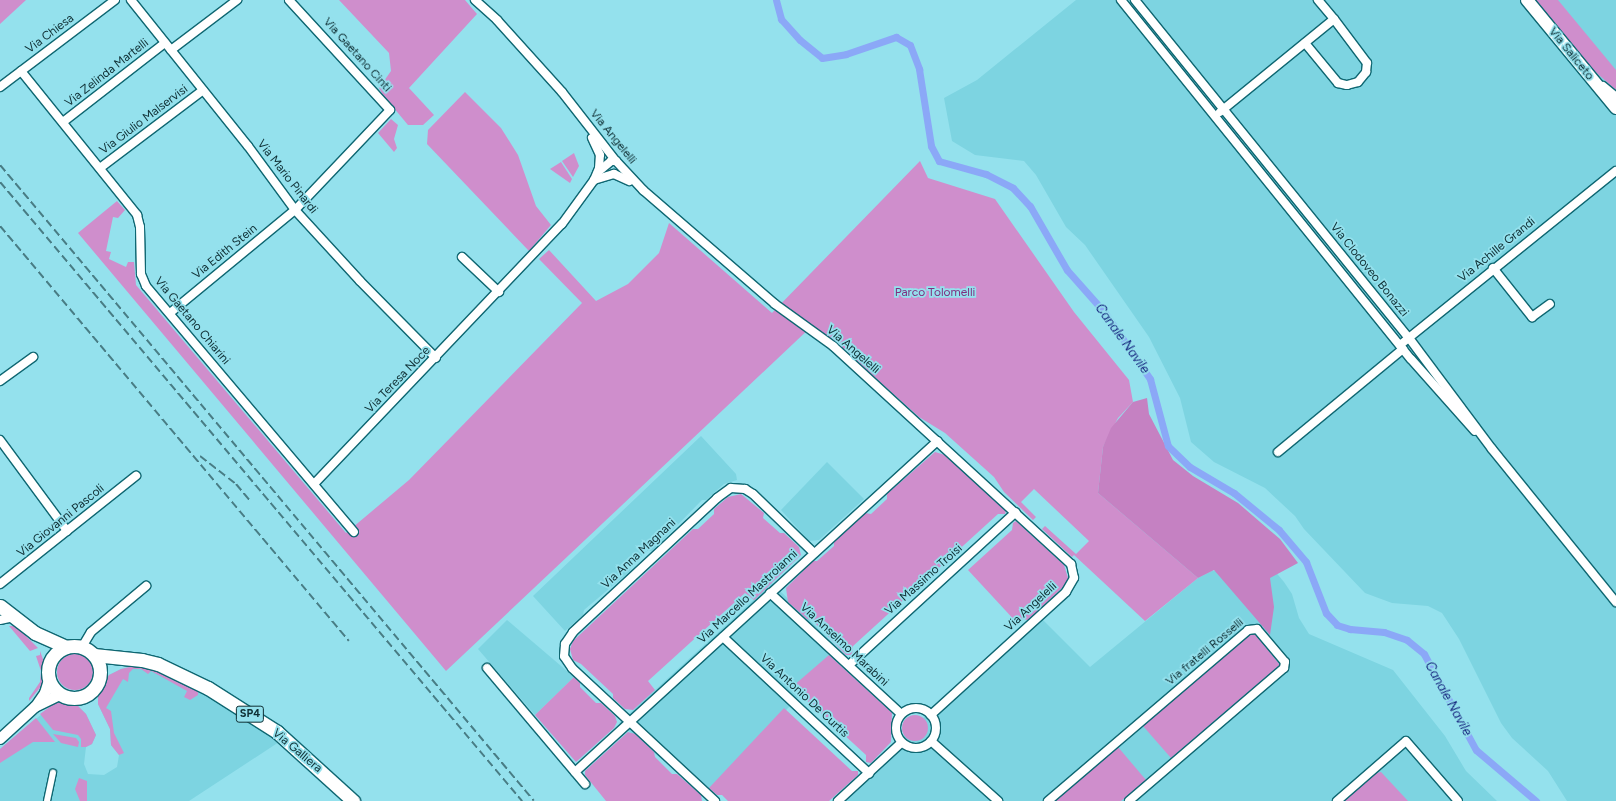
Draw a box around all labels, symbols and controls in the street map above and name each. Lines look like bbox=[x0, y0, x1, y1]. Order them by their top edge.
street label: Via Chiesa bbox=[23, 11, 77, 57]
street label: Via Gaetano Cinti bbox=[320, 15, 394, 95]
street label: Via Saliceto bbox=[1545, 25, 1597, 83]
street label: Via Zelinda Martelli bbox=[62, 36, 152, 110]
street label: Via Giulio Malservisi bbox=[97, 82, 191, 158]
street label: Via Angelelli bbox=[587, 107, 639, 167]
street label: Via Mario Pinardi bbox=[254, 137, 320, 217]
street label: Via Achille Grandi bbox=[1456, 215, 1538, 285]
street label: Via Clodoveo Bonazzi bbox=[1327, 220, 1411, 320]
street label: Via Edith Stein bbox=[190, 221, 260, 283]
street label: Via Gaetano Chiarini bbox=[151, 274, 233, 368]
park label: Parco Tolomelli bbox=[895, 286, 975, 300]
water label: Canale Navile bbox=[1091, 301, 1153, 377]
street label: Via Angelelli bbox=[823, 323, 883, 377]
street label: Via Teresa Noce bbox=[363, 344, 433, 416]
street label: Via Giovanni Pascoli bbox=[15, 482, 107, 560]
street label: Via Anna Magnani bbox=[599, 516, 679, 592]
street label: Via Massimo Troisi bbox=[882, 542, 966, 618]
street label: Via Marcello Mastroianni bbox=[695, 547, 801, 647]
street label: Via Angelelli bbox=[1002, 579, 1060, 635]
street label: Via Anselmo Marabini bbox=[797, 600, 891, 690]
street label: Via fratelli Rosselli bbox=[1163, 615, 1247, 689]
street label: Via Antonio De Curtis bbox=[757, 651, 851, 741]
water label: Canale Navile bbox=[1421, 659, 1475, 739]
road number: SP4 bbox=[235, 705, 265, 723]
street label: Via Galliera bbox=[269, 726, 325, 776]

